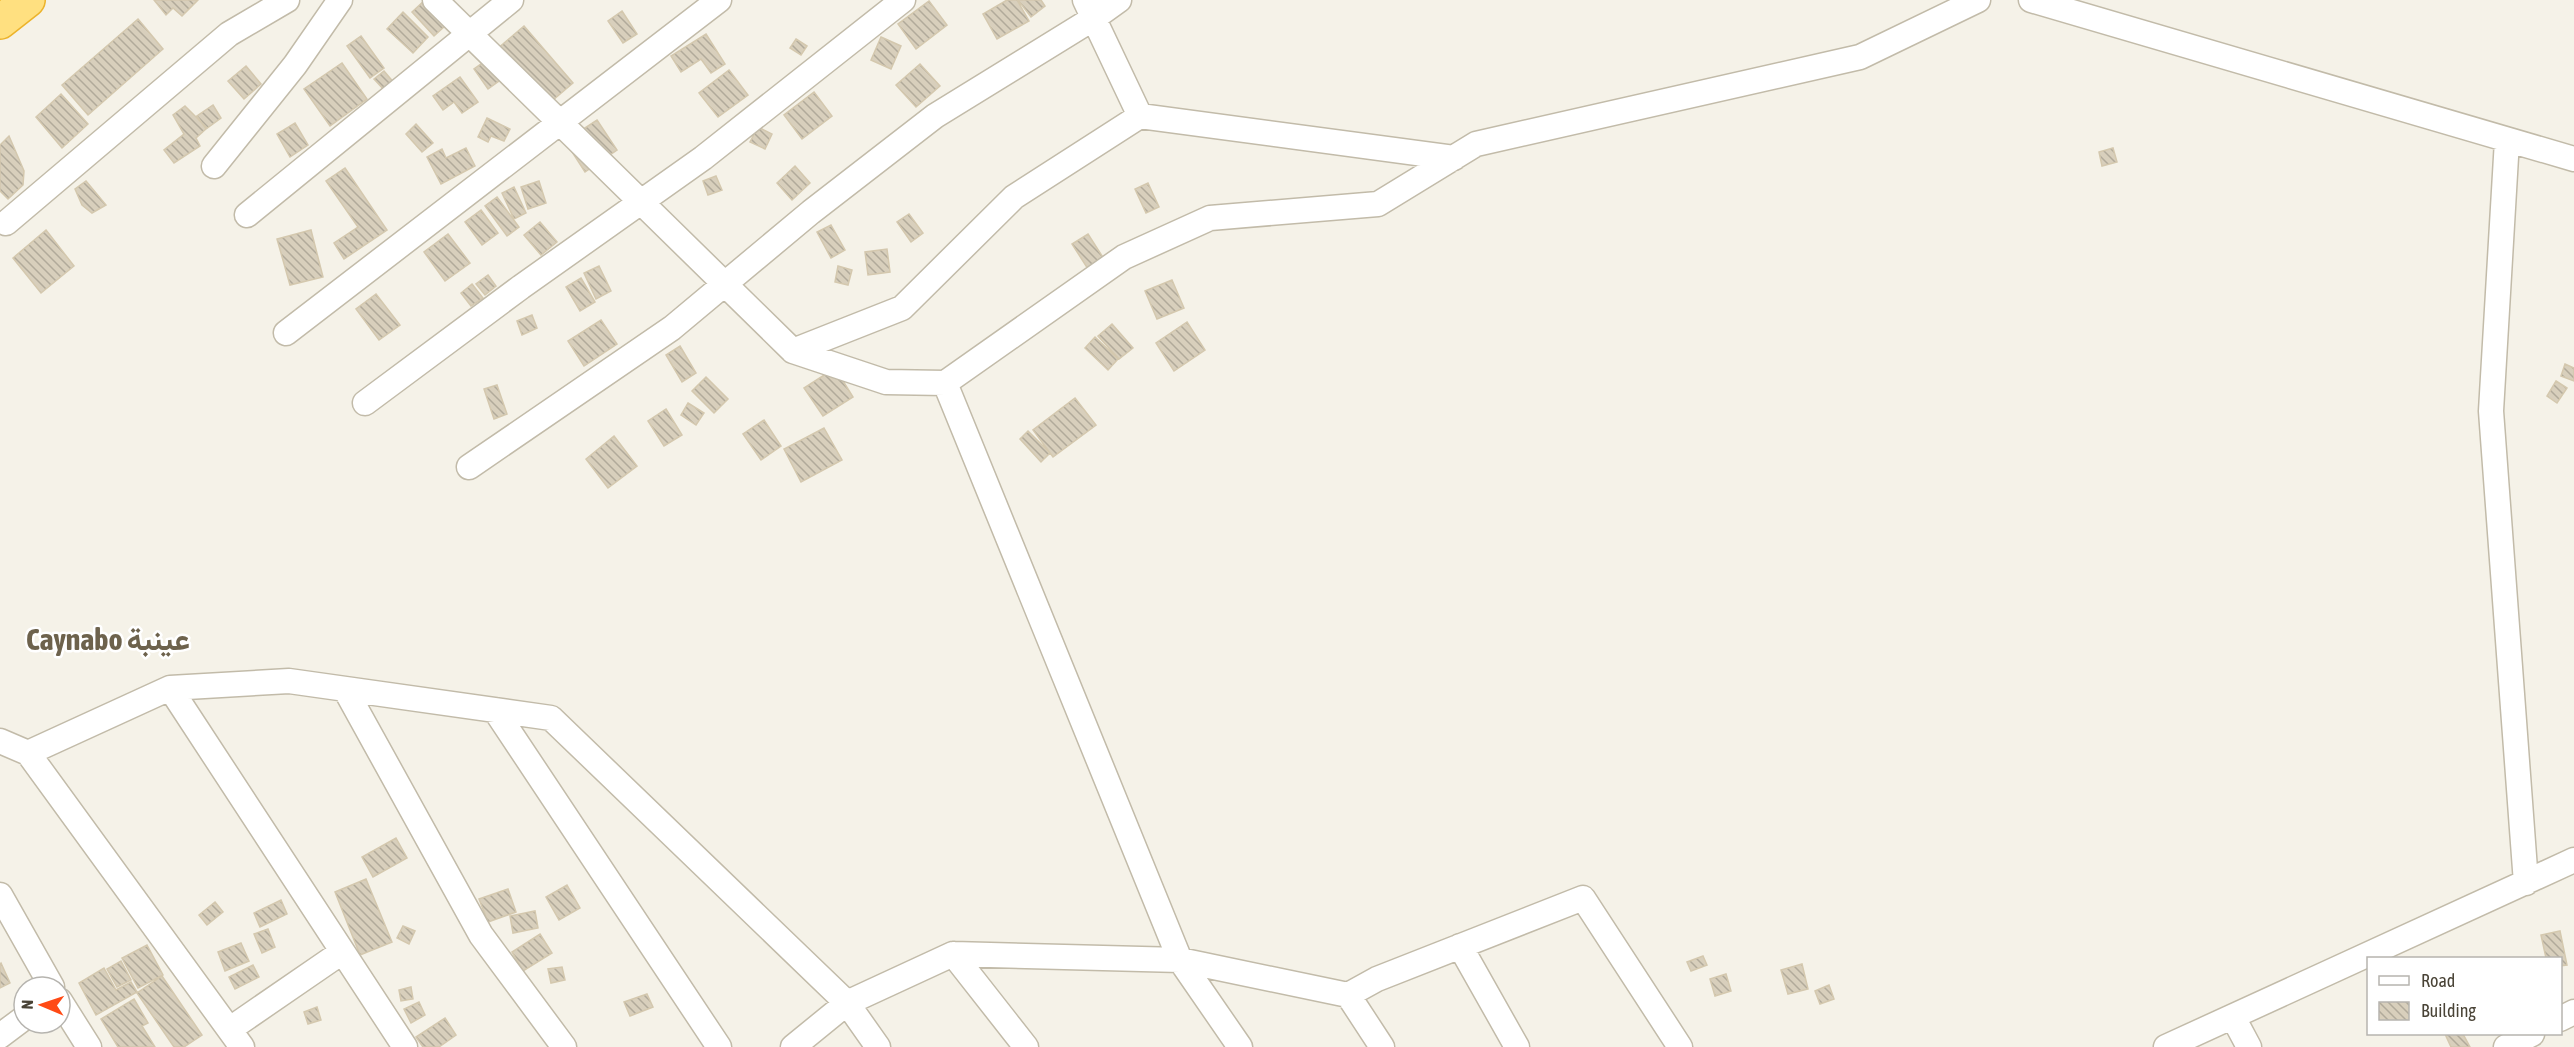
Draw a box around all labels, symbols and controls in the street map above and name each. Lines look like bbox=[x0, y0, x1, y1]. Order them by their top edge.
district label: Caynabo عينبة bbox=[26, 622, 190, 657]
legend bbox=[2367, 957, 2562, 1035]
text: Road bbox=[2421, 970, 2455, 991]
north arrow bbox=[12, 975, 72, 1035]
text: N bbox=[18, 999, 36, 1010]
text: Building bbox=[2421, 1000, 2476, 1021]

